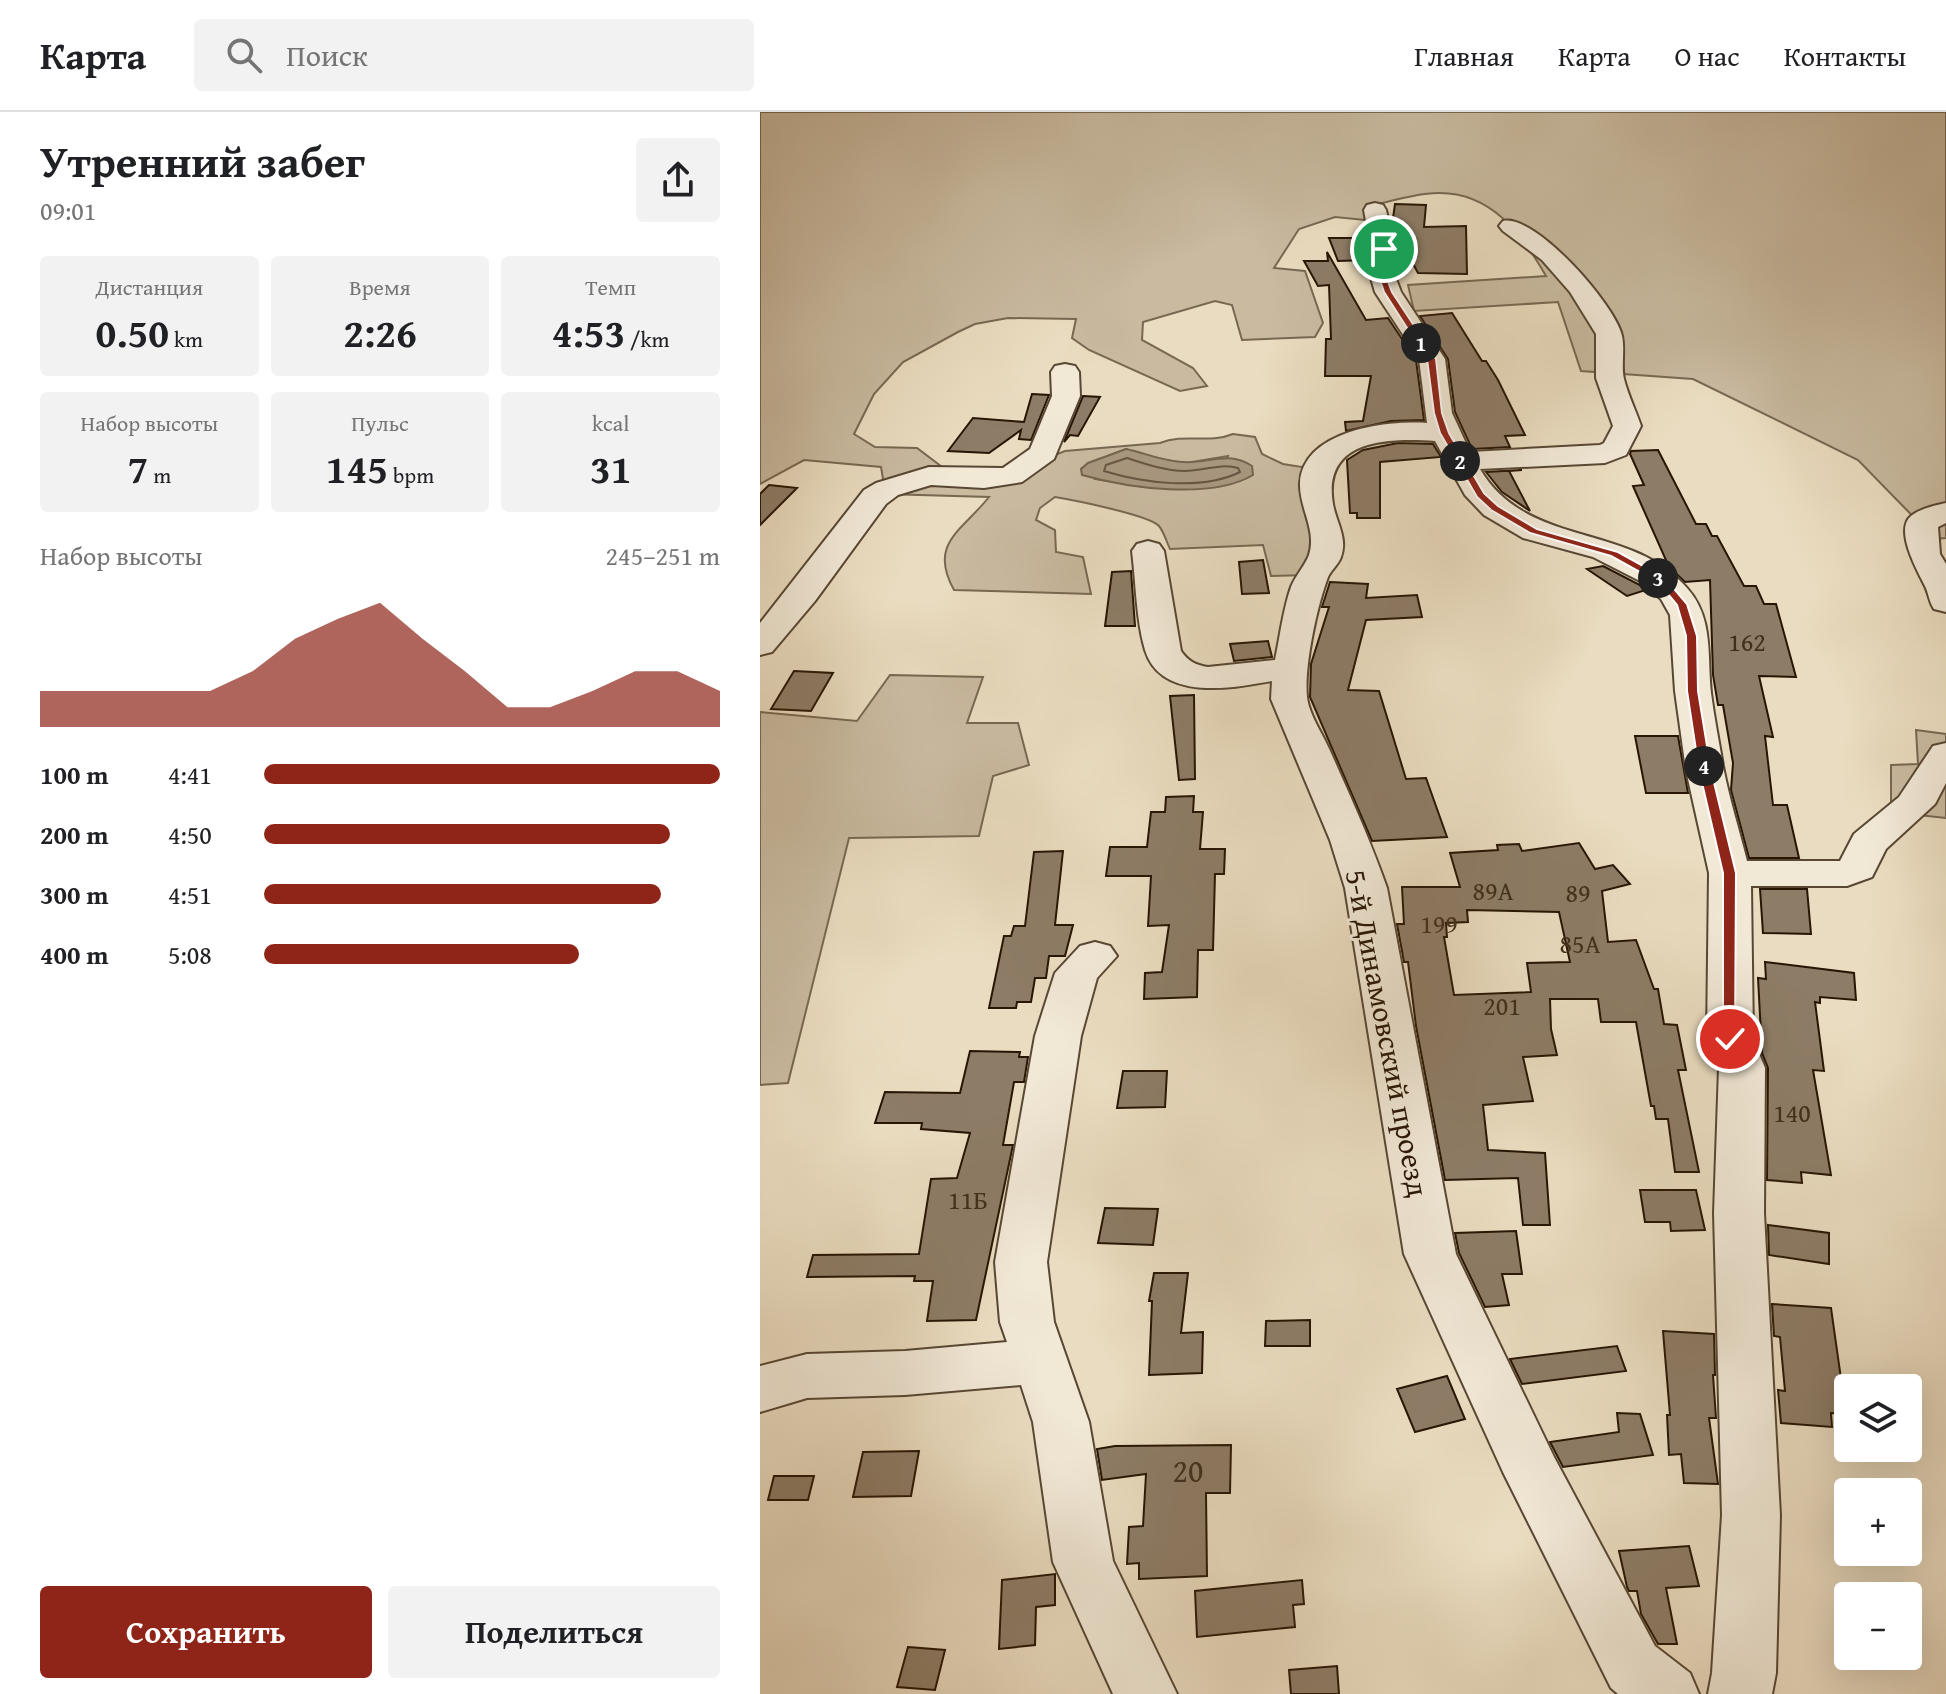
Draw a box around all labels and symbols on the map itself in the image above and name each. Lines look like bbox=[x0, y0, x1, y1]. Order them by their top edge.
pin bbox=[1350, 215, 1418, 283]
pin: 1 bbox=[1401, 323, 1441, 363]
pin: 2 bbox=[1440, 441, 1480, 481]
pin: 3 bbox=[1638, 558, 1678, 598]
house number: 162 bbox=[1728, 622, 1766, 661]
pin: 4 bbox=[1684, 746, 1724, 786]
street label: 5-й Динамовский проезд bbox=[1335, 866, 1441, 1200]
house number: 89А bbox=[1473, 871, 1514, 910]
house number: 89 bbox=[1565, 873, 1591, 912]
house number: 199 bbox=[1420, 904, 1458, 943]
house number: 85А bbox=[1560, 924, 1601, 963]
house number: 201 bbox=[1483, 986, 1521, 1025]
pin bbox=[1696, 1005, 1764, 1073]
house number: 140 bbox=[1773, 1093, 1811, 1132]
house number: 11Б bbox=[948, 1180, 988, 1219]
house number: 20 bbox=[1173, 1447, 1203, 1494]

